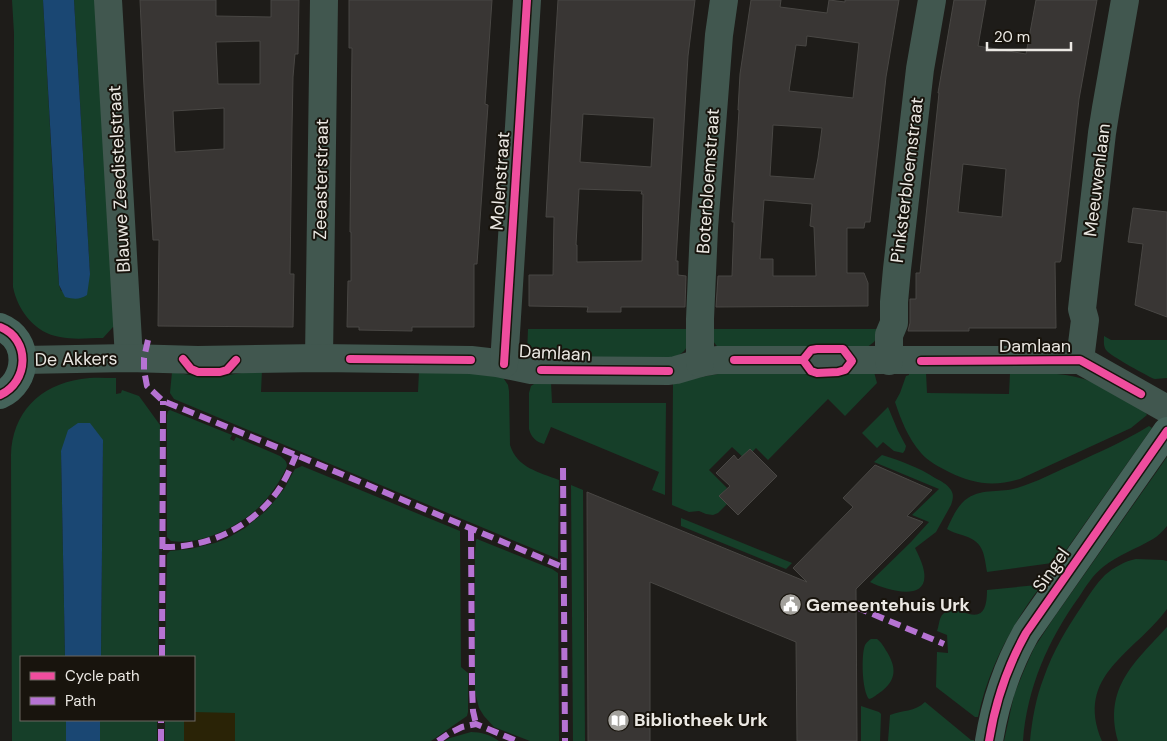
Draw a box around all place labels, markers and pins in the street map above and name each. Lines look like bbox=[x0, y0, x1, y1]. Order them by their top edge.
public building icon: Gemeentehuis Urk bbox=[778, 593, 802, 617]
place label: Gemeentehuis Urk bbox=[806, 593, 971, 617]
library icon: Bibliotheek Urk bbox=[606, 708, 630, 732]
place label: Bibliotheek Urk bbox=[634, 708, 768, 732]

